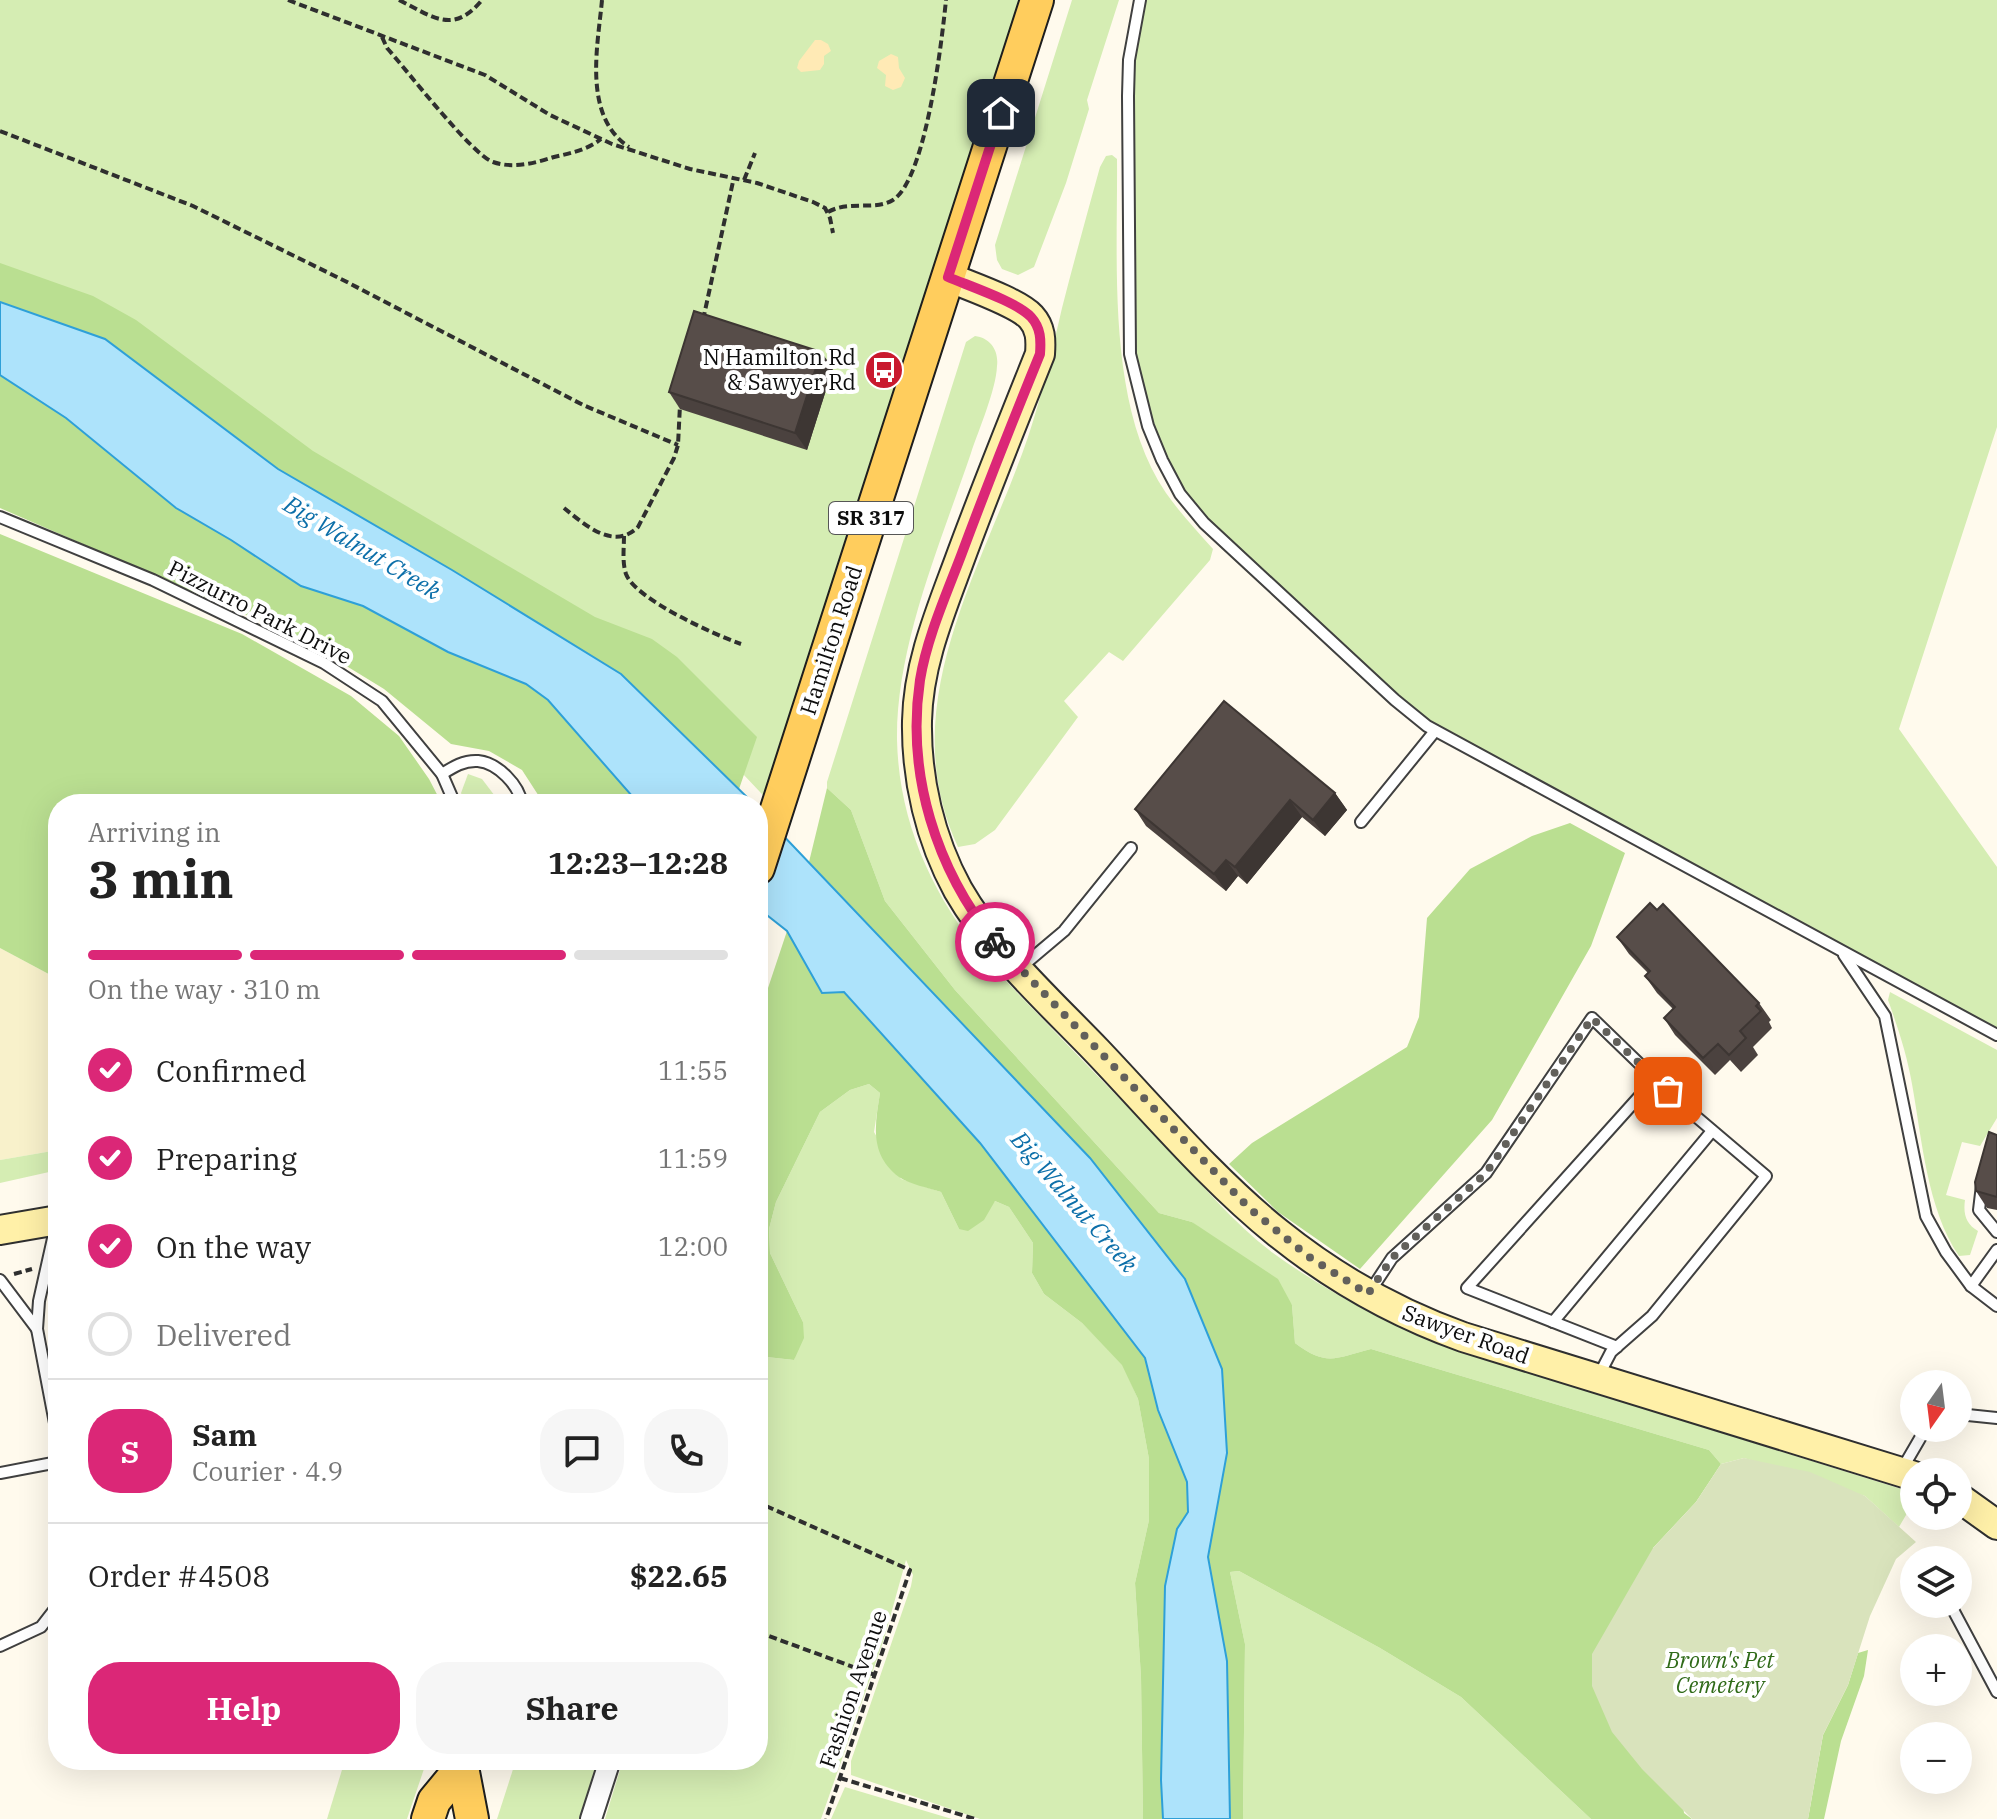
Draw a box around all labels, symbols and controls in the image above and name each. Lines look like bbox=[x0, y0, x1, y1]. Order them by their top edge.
pin bbox=[967, 79, 1035, 147]
icon: home bbox=[979, 91, 1023, 135]
place label: N Hamilton Rd & Sawyer Rd bbox=[703, 342, 856, 396]
bus stop icon: N Hamilton Rd & Sawyer Rd bbox=[863, 349, 905, 391]
water label: Big Walnut Creek bbox=[277, 487, 447, 607]
road number: SR 317 bbox=[829, 502, 913, 534]
street label: Pizzurro Park Drive bbox=[164, 553, 357, 670]
street label: Hamilton Road bbox=[793, 561, 868, 718]
text: Arriving in bbox=[88, 815, 221, 849]
text: 12:23–12:28 bbox=[548, 843, 728, 882]
text: 3 min bbox=[88, 845, 234, 912]
courier bbox=[955, 902, 1035, 982]
icon: bike bbox=[973, 920, 1017, 964]
text: On the way · 310 m bbox=[88, 972, 321, 1006]
icon: check bbox=[88, 1048, 132, 1092]
text: Confirmed bbox=[156, 1051, 307, 1090]
text: 11:55 bbox=[658, 1053, 728, 1087]
pin bbox=[1634, 1057, 1702, 1125]
icon: bag bbox=[1646, 1069, 1690, 1113]
water label: Big Walnut Creek bbox=[1004, 1123, 1145, 1279]
icon: check bbox=[88, 1136, 132, 1180]
text: Preparing bbox=[156, 1139, 297, 1178]
text: 11:59 bbox=[658, 1141, 728, 1175]
icon: check bbox=[88, 1224, 132, 1268]
text: On the way bbox=[156, 1227, 311, 1266]
text: 12:00 bbox=[658, 1229, 728, 1263]
street label: Sawyer Road bbox=[1399, 1297, 1534, 1370]
text: Delivered bbox=[156, 1315, 291, 1354]
north arrow bbox=[1900, 1370, 1972, 1442]
map controls bbox=[1900, 1370, 1972, 1794]
button: chat bbox=[540, 1409, 624, 1493]
button: phone bbox=[644, 1409, 728, 1493]
text: Sam bbox=[192, 1415, 257, 1454]
text: S bbox=[121, 1432, 139, 1471]
text: Courier · 4.9 bbox=[192, 1454, 343, 1488]
button: locate bbox=[1900, 1458, 1972, 1530]
button: layers bbox=[1900, 1546, 1972, 1618]
text: Order #4508 bbox=[88, 1556, 270, 1595]
text: $22.65 bbox=[630, 1556, 728, 1595]
street label: Fashion Avenue bbox=[812, 1606, 893, 1772]
button: + bbox=[1900, 1634, 1972, 1706]
park label: Brown's Pet Cemetery bbox=[1665, 1645, 1775, 1699]
button: Help bbox=[88, 1662, 400, 1754]
button: Share bbox=[416, 1662, 728, 1754]
button: − bbox=[1900, 1722, 1972, 1794]

